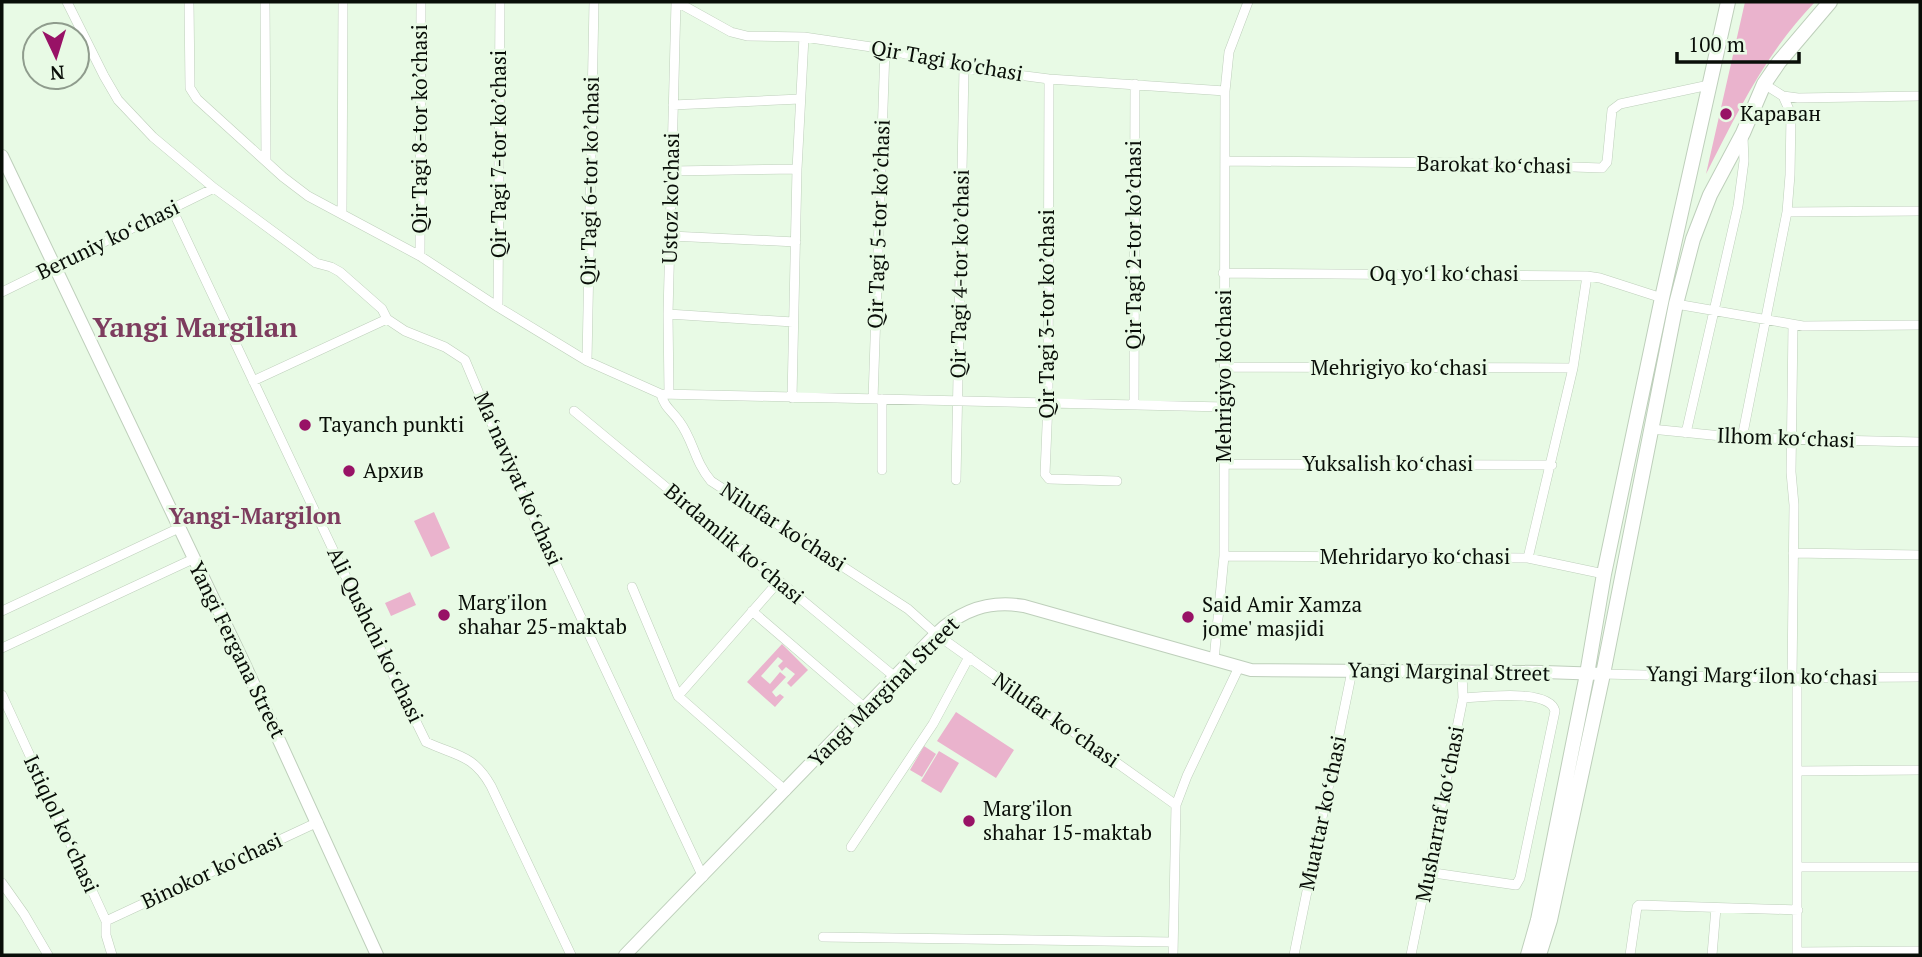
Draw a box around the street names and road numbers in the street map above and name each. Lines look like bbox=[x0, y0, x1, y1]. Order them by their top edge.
street label: Qir Tagi 8-tor koʼchasi bbox=[405, 24, 433, 234]
street label: Qir Tagi ko'chasi bbox=[869, 33, 1025, 87]
street label: Qir Tagi 7-tor koʼchasi bbox=[484, 50, 512, 258]
street label: Qir Tagi 6-tor koʼchasi bbox=[573, 76, 605, 286]
street label: Qir Tagi 5-tor koʼchasi bbox=[860, 119, 896, 329]
street label: Ustoz ko'chasi bbox=[655, 132, 685, 264]
street label: Qir Tagi 2-tor koʼchasi bbox=[1119, 140, 1147, 350]
street label: Barokat koʻchasi bbox=[1416, 149, 1572, 179]
street label: Qir Tagi 4-tor koʼchasi bbox=[943, 169, 975, 379]
street label: Beruniy koʻchasi bbox=[32, 192, 184, 286]
street label: Qir Tagi 3-tor koʼchasi bbox=[1032, 209, 1060, 419]
street label: Oq yoʻl koʻchasi bbox=[1369, 259, 1519, 287]
street label: Mehrigiyo ko'chasi bbox=[1209, 289, 1237, 463]
street label: Mehrigiyo koʻchasi bbox=[1310, 353, 1488, 381]
street label: Maʻnaviyat koʻchasi bbox=[468, 387, 570, 570]
street label: Ilhom koʻchasi bbox=[1716, 421, 1856, 453]
street label: Yuksalish koʻchasi bbox=[1303, 449, 1473, 477]
street label: Nilufar ko'chasi bbox=[715, 475, 852, 577]
street label: Birdamlik koʻchasi bbox=[659, 477, 810, 610]
street label: Ali Qushchi koʻchasi bbox=[321, 542, 431, 727]
street label: Mehridaryo koʻchasi bbox=[1320, 542, 1510, 570]
street label: Yangi Fergana Street bbox=[183, 557, 293, 743]
street label: Yangi Marginal Street bbox=[802, 610, 965, 773]
street label: Yangi Marginal Street bbox=[1348, 655, 1551, 687]
street label: Yangi Margʻilon koʻchasi bbox=[1646, 659, 1878, 691]
street label: Nilufar koʻchasi bbox=[988, 665, 1125, 773]
street label: Musharraf koʻchasi bbox=[1408, 723, 1470, 904]
street label: Muattar koʻchasi bbox=[1292, 733, 1352, 893]
street label: Istiqlol koʻchasi bbox=[18, 750, 106, 897]
street label: Binokor ko'chasi bbox=[137, 825, 286, 915]

